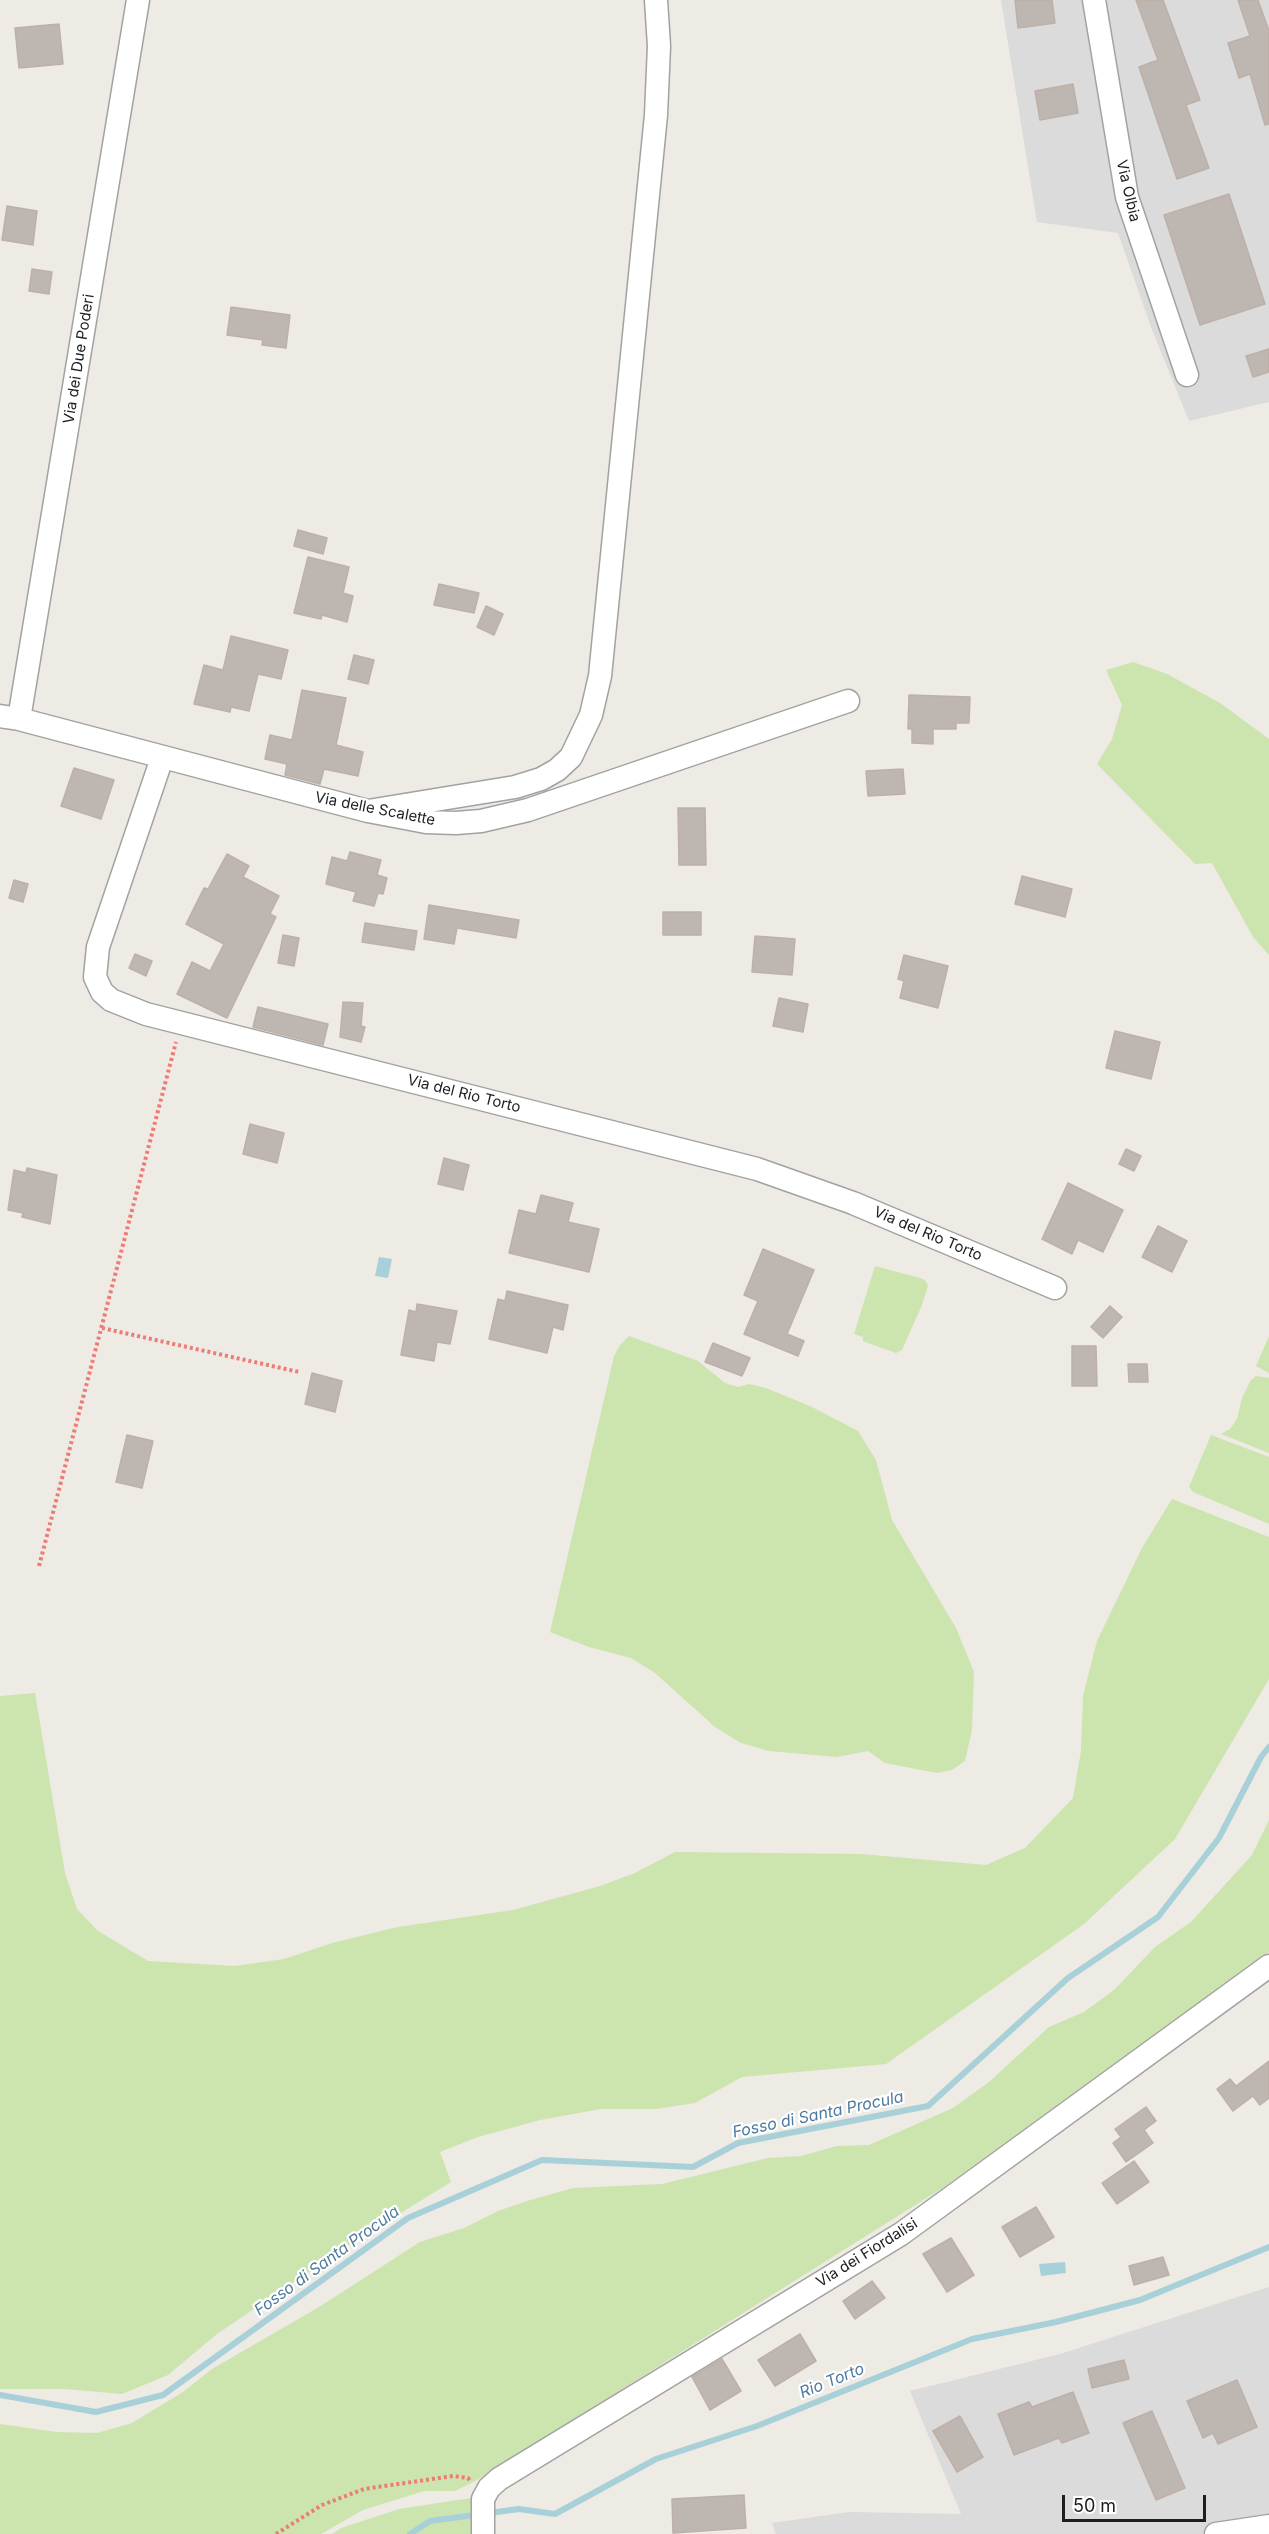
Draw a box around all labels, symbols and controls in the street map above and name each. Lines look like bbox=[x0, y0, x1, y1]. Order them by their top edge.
street label: Via Olbia bbox=[1112, 158, 1144, 224]
street label: Via dei Due Poderi bbox=[60, 293, 98, 425]
street label: Via delle Scalette bbox=[313, 789, 437, 829]
street label: Via del Rio Torto bbox=[406, 1071, 522, 1117]
street label: Via del Rio Torto bbox=[871, 1203, 985, 1265]
water label: Fosso di Santa Procula bbox=[731, 2087, 905, 2143]
water label: Fosso di Santa Procula bbox=[251, 2202, 403, 2320]
street label: Via dei Fiordalisi bbox=[813, 2215, 921, 2291]
water label: Rio Torto bbox=[797, 2359, 867, 2403]
scale bar bbox=[1065, 2483, 1209, 2521]
text: 50 m bbox=[1073, 2495, 1116, 2516]

